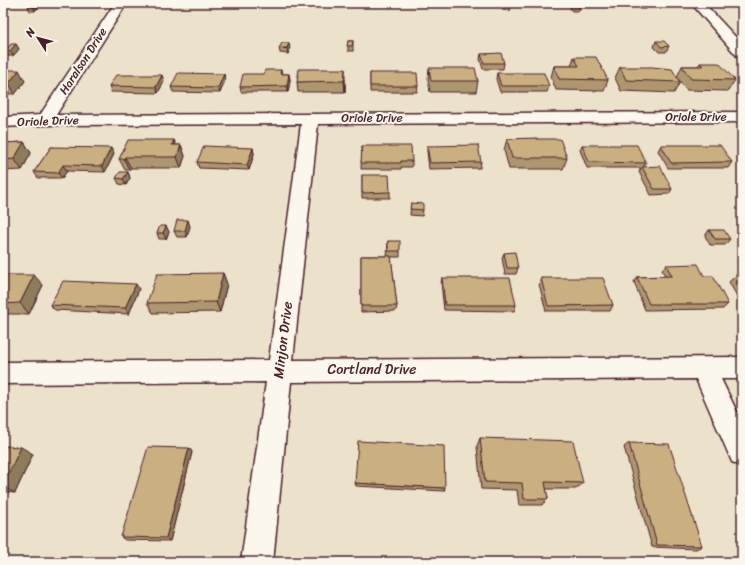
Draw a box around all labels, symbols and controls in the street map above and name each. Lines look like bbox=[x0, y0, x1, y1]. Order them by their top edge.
north arrow bbox=[18, 18, 58, 58]
text: N bbox=[20, 23, 40, 42]
street label: Haralson Drive bbox=[53, 23, 113, 99]
street label: Oriole Drive bbox=[665, 106, 727, 128]
street label: Oriole Drive bbox=[341, 107, 403, 129]
street label: Oriole Drive bbox=[17, 109, 79, 133]
street label: Minjon Drive bbox=[266, 300, 300, 380]
street label: Cortland Drive bbox=[328, 357, 416, 382]

